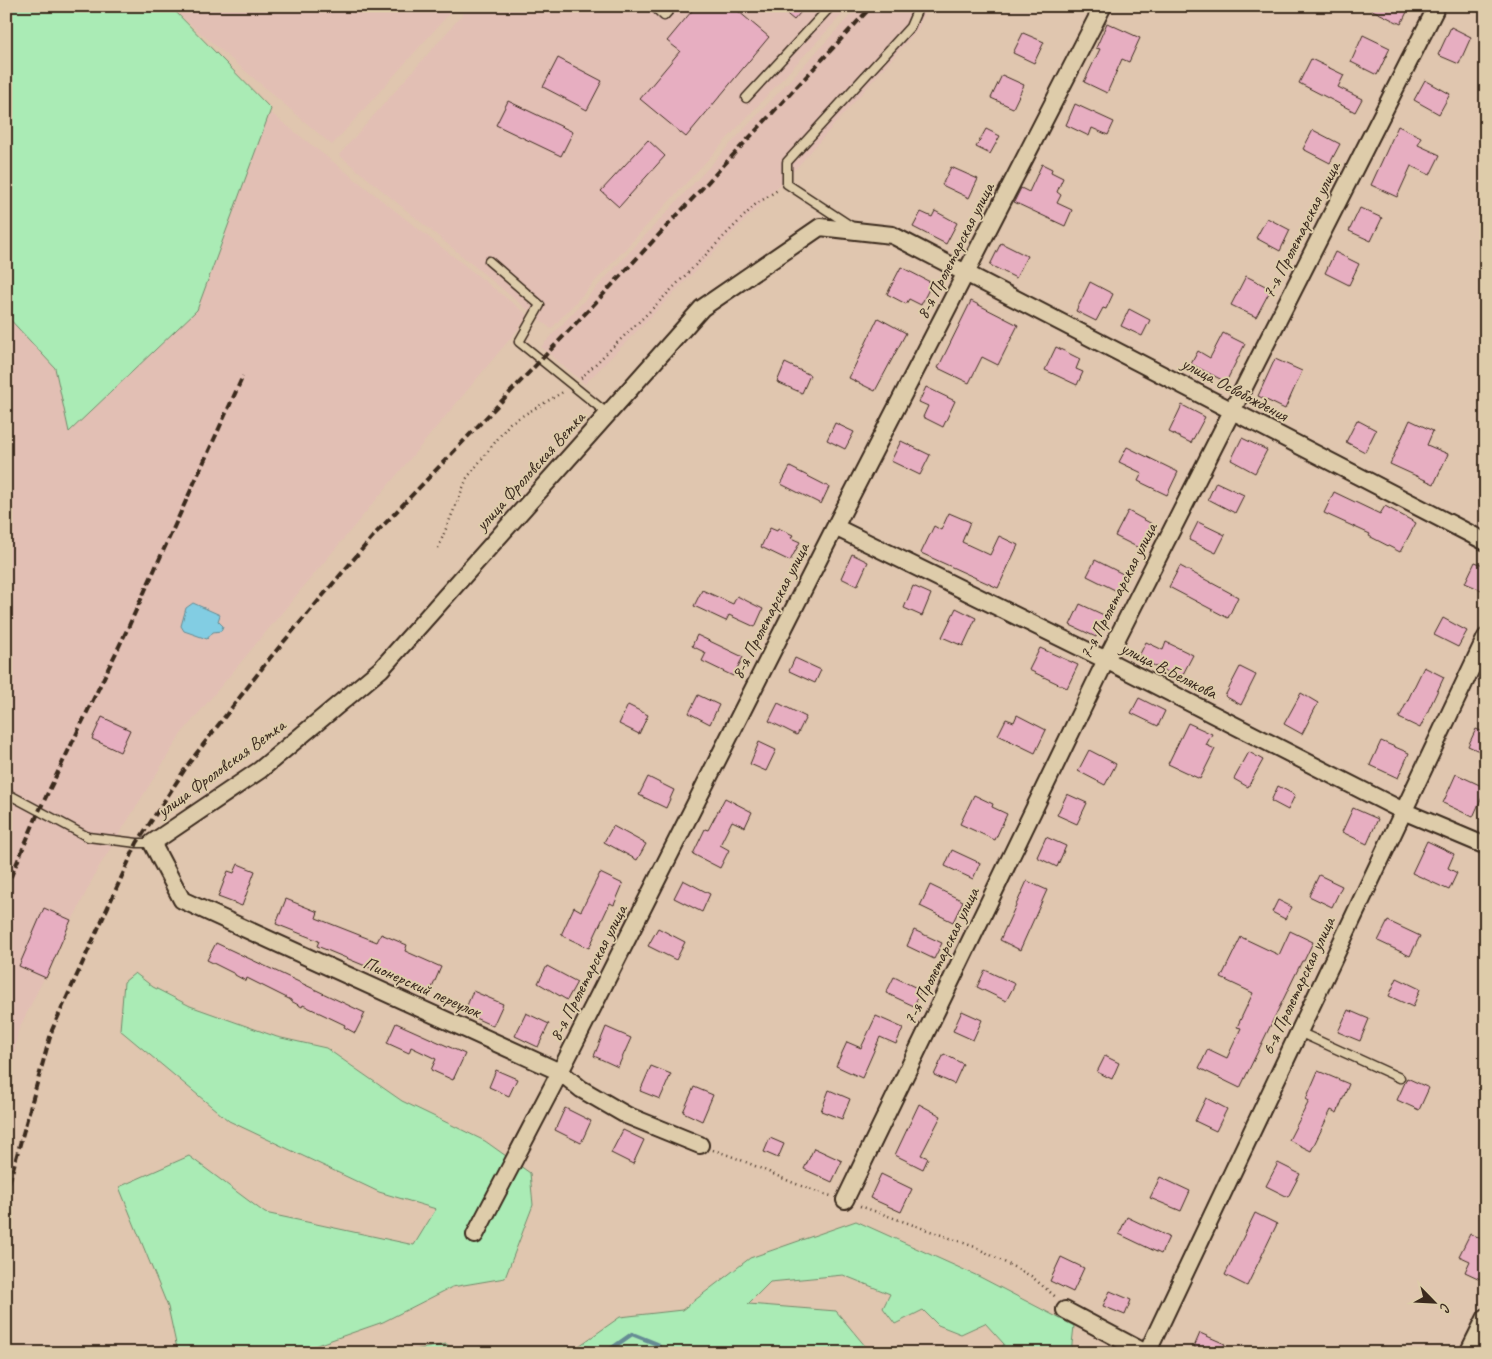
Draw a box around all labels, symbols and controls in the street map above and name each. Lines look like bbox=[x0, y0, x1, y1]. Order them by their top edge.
street label: 7-я Пролетарская улица bbox=[1257, 157, 1346, 302]
street label: 8-я Пролетарская улица bbox=[911, 178, 1000, 323]
street label: улица Освобождения bbox=[1177, 351, 1293, 427]
street label: улица Фроловская Ветка bbox=[470, 406, 590, 536]
street label: 7-я Пролетарская улица bbox=[1074, 518, 1163, 663]
street label: 8-я Пролетарская улица bbox=[726, 538, 815, 683]
street label: улица В.Белякова bbox=[1116, 636, 1222, 704]
street label: улица Фроловская Ветка bbox=[152, 713, 291, 822]
street label: 7-я Пролетарская улица bbox=[898, 882, 984, 1028]
street label: 8-я Пролетарская улица bbox=[544, 900, 633, 1045]
street label: 6-я Пролетарская улица bbox=[1256, 912, 1340, 1058]
street label: Пионерский переулок bbox=[360, 951, 486, 1024]
north arrow bbox=[1410, 1276, 1460, 1326]
text: С bbox=[1435, 1300, 1455, 1316]

